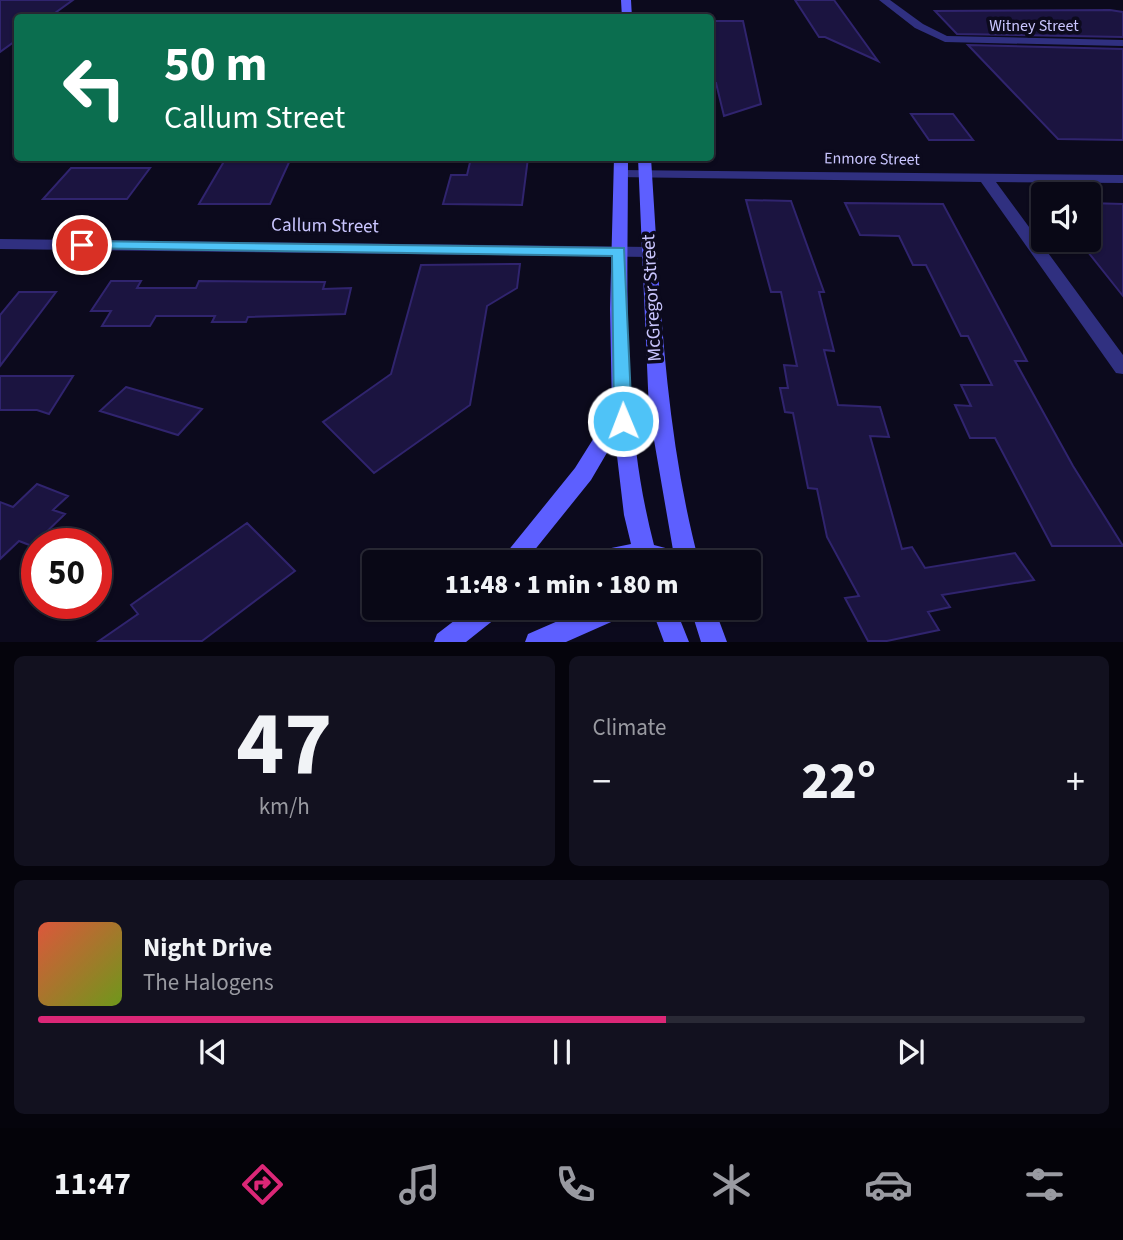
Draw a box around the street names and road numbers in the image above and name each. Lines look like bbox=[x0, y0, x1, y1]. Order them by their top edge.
street label: Witney Street bbox=[989, 15, 1079, 37]
street label: Enmore Street bbox=[824, 147, 921, 171]
street label: Callum Street bbox=[271, 212, 380, 240]
street label: McGregor Street bbox=[635, 233, 669, 362]

